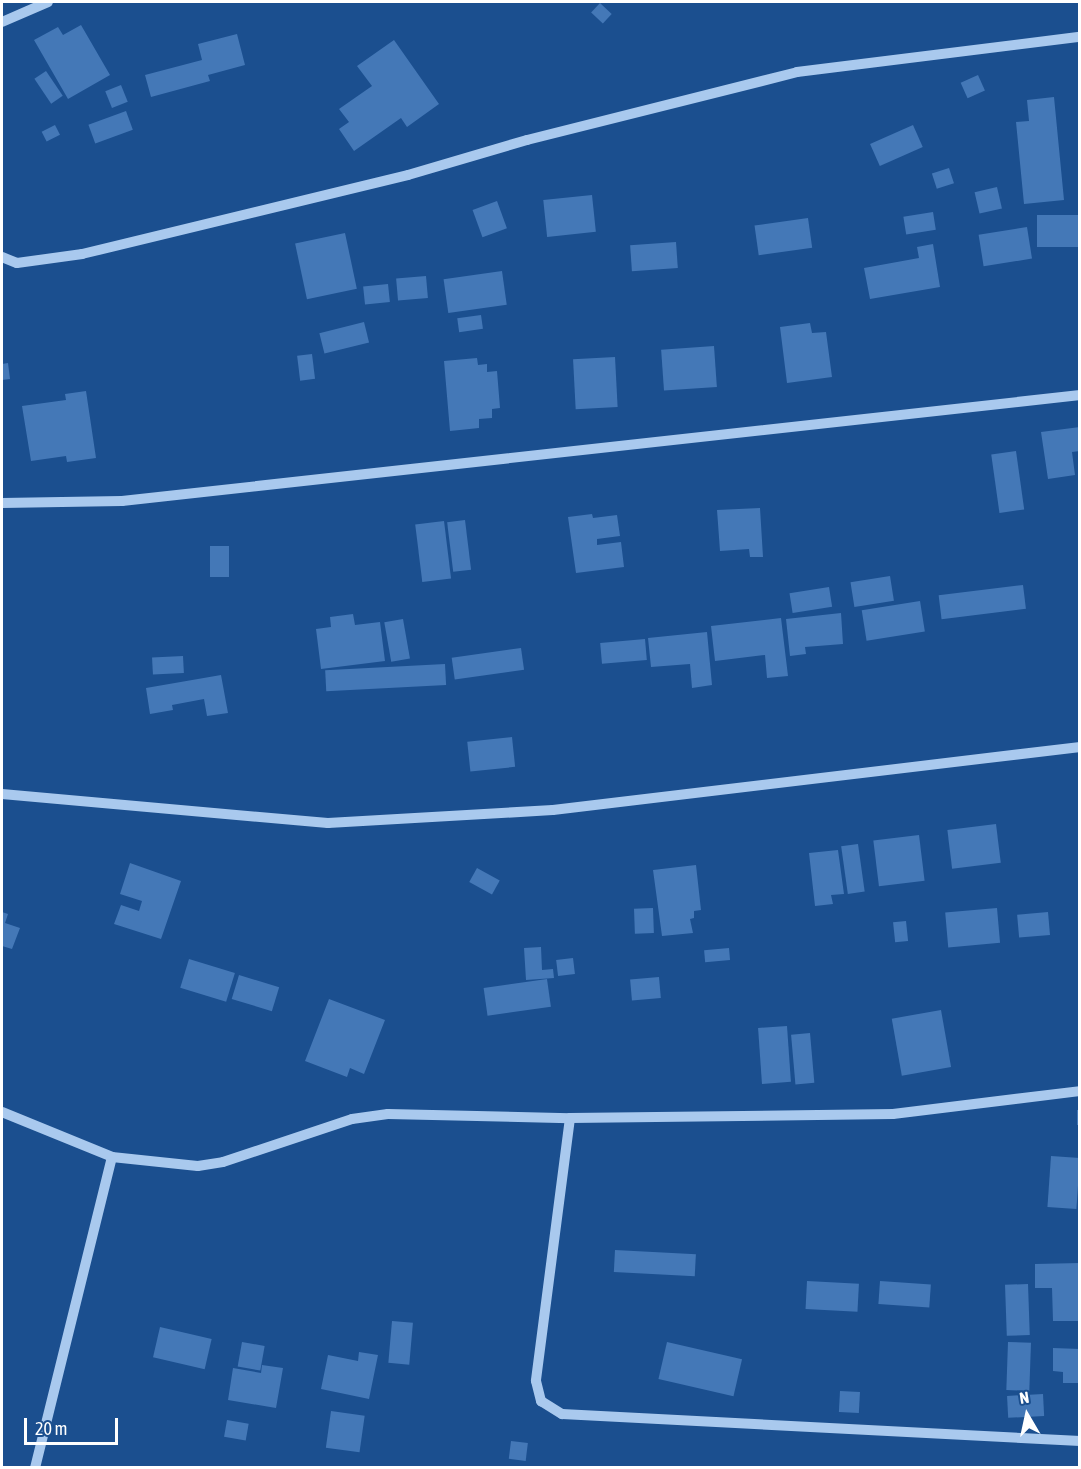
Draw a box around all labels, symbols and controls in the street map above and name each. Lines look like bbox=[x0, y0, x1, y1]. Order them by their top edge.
north arrow bbox=[997, 1385, 1057, 1445]
text: N bbox=[1018, 1388, 1030, 1407]
scale bar bbox=[27, 1406, 122, 1444]
text: 20 m bbox=[35, 1418, 67, 1439]

